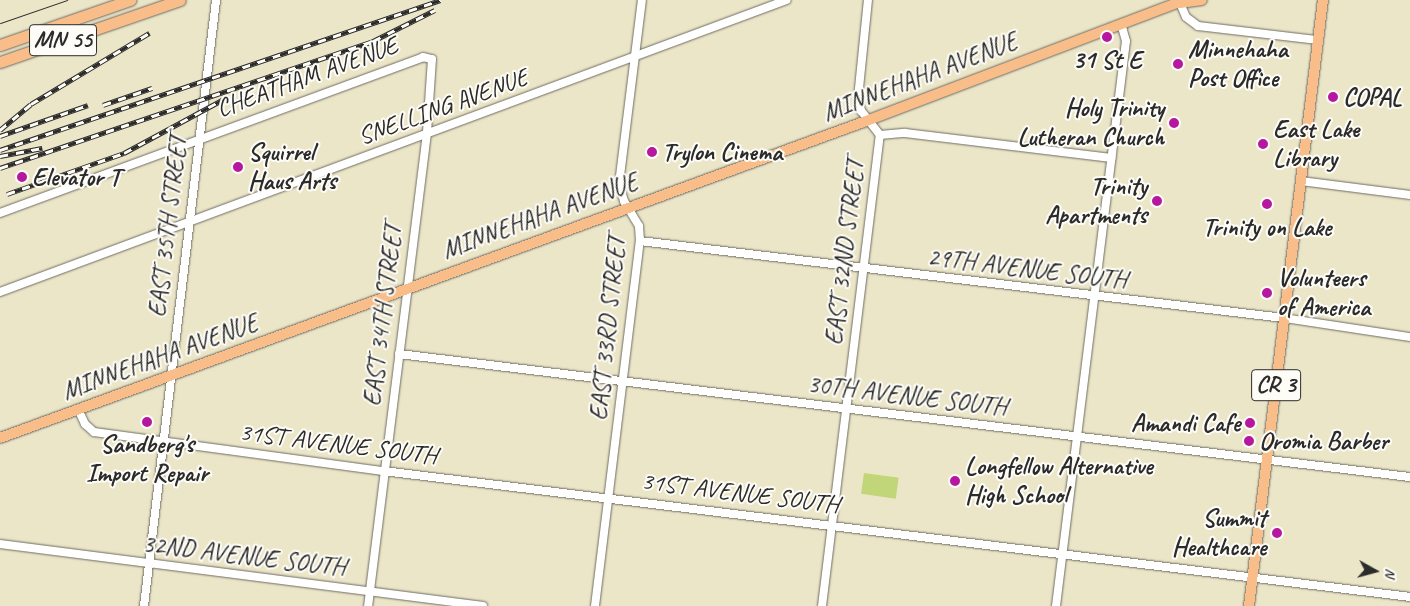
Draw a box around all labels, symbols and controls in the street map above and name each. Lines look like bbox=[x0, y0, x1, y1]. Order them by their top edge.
road number: MN 55 bbox=[28, 18, 98, 62]
street label: MINNEHAHA AVENUE bbox=[819, 26, 1021, 128]
street label: CHEATHAM AVENUE bbox=[213, 31, 401, 123]
marker: 31 St E bbox=[1101, 31, 1113, 43]
place label: Minnehaha Post Office bbox=[1188, 35, 1288, 94]
place label: 31 St E bbox=[1072, 45, 1142, 75]
marker: Minnehaha Post Office bbox=[1172, 58, 1184, 70]
street label: SNELLING AVENUE bbox=[354, 62, 532, 152]
place label: COPAL bbox=[1343, 82, 1401, 112]
marker: COPAL bbox=[1327, 91, 1339, 103]
place label: Holy Trinity Lutheran Church bbox=[1017, 94, 1164, 153]
place label: East Lake Library bbox=[1273, 115, 1360, 174]
marker: Holy Trinity Lutheran Church bbox=[1168, 117, 1180, 129]
street label: EAST 35TH STREET bbox=[142, 133, 194, 319]
place label: Trylon Cinema bbox=[662, 137, 782, 167]
place label: Squirrel Haus Arts bbox=[248, 138, 336, 197]
marker: East Lake Library bbox=[1257, 138, 1269, 150]
marker: Trylon Cinema bbox=[646, 146, 658, 158]
street label: EAST 32ND STREET bbox=[819, 157, 871, 347]
marker: Squirrel Haus Arts bbox=[232, 161, 244, 173]
place label: Elevator T bbox=[32, 162, 120, 192]
street label: MINNEHAHA AVENUE bbox=[439, 167, 641, 265]
marker: Elevator T bbox=[16, 171, 28, 183]
place label: Trinity Apartments bbox=[1045, 172, 1147, 231]
marker: Trinity Apartments bbox=[1151, 195, 1163, 207]
marker: Trinity on Lake bbox=[1261, 198, 1273, 210]
place label: Trinity on Lake bbox=[1203, 212, 1331, 242]
street label: EAST 34TH STREET bbox=[357, 222, 409, 408]
street label: EAST 33RD STREET bbox=[583, 234, 633, 422]
street label: 29TH AVENUE SOUTH bbox=[926, 242, 1128, 296]
place label: Volunteers of America bbox=[1277, 264, 1369, 323]
marker: Volunteers of America bbox=[1261, 287, 1273, 299]
street label: MINNEHAHA AVENUE bbox=[59, 308, 261, 406]
road number: CR 3 bbox=[1251, 364, 1301, 406]
street label: 30TH AVENUE SOUTH bbox=[806, 369, 1008, 423]
place label: Amandi Cafe bbox=[1130, 408, 1240, 438]
marker: Sandberg's Import Repair bbox=[141, 416, 153, 428]
street label: 31ST AVENUE SOUTH bbox=[238, 417, 438, 471]
marker: Amandi Cafe bbox=[1244, 417, 1256, 429]
place label: Oromia Barber bbox=[1259, 426, 1388, 456]
place label: Sandberg's Import Repair bbox=[86, 430, 208, 489]
marker: Oromia Barber bbox=[1243, 435, 1255, 447]
place label: Longfellow Alternative High School bbox=[965, 452, 1152, 511]
street label: 31ST AVENUE SOUTH bbox=[640, 466, 840, 520]
marker: Longfellow Alternative High School bbox=[949, 475, 961, 487]
place label: Summit Healthcare bbox=[1172, 504, 1266, 563]
marker: Summit Healthcare bbox=[1270, 526, 1284, 540]
street label: 32ND AVENUE SOUTH bbox=[141, 529, 347, 583]
north arrow bbox=[1350, 546, 1400, 596]
text: N bbox=[1381, 568, 1399, 578]

